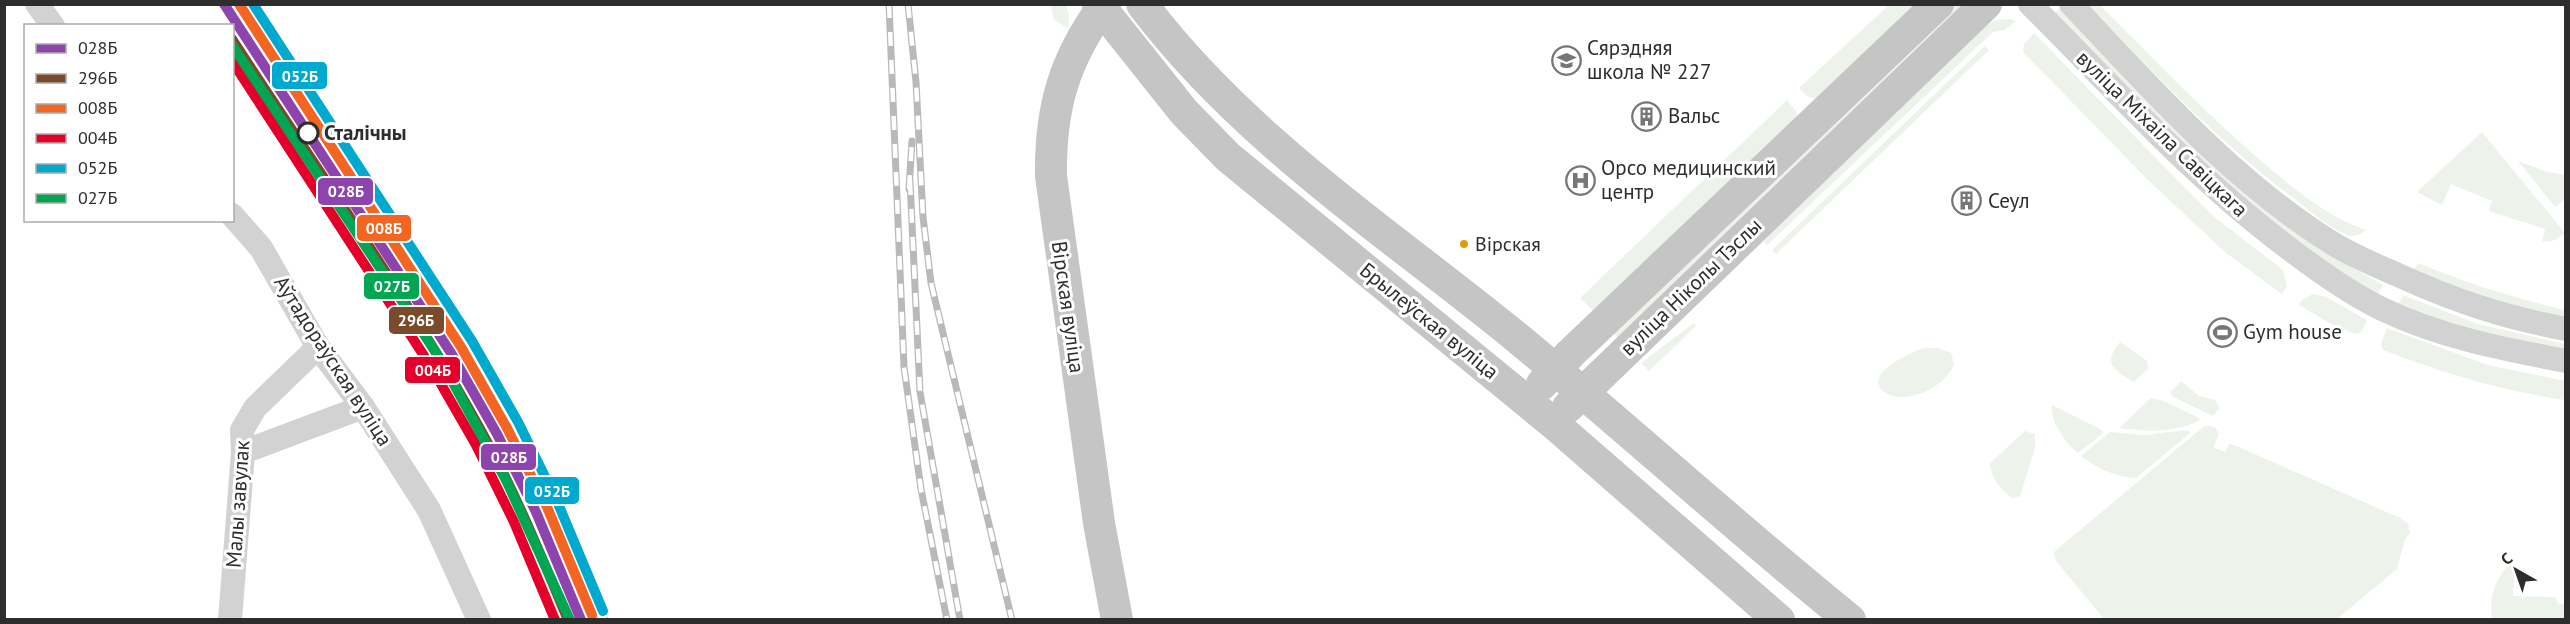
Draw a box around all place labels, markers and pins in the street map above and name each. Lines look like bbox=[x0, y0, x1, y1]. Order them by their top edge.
place label: Сярэдняя школа № 227 bbox=[1587, 34, 1711, 85]
school or university icon: Сярэдняя школа № 227 bbox=[1550, 44, 1582, 76]
building icon: Вальс bbox=[1631, 100, 1663, 132]
place label: Вальс bbox=[1668, 102, 1720, 129]
place label: Сталічны bbox=[324, 119, 407, 146]
marker: Сталічны bbox=[297, 122, 319, 144]
place label: Орсо медицинский центр bbox=[1601, 154, 1776, 205]
hospital icon: Орсо медицинский центр bbox=[1564, 164, 1596, 196]
building icon: Сеул bbox=[1951, 185, 1983, 217]
place label: Сеул bbox=[1988, 187, 2030, 214]
place label: Вірская bbox=[1475, 231, 1541, 257]
marker: Вірская bbox=[1458, 238, 1470, 250]
sports icon: Gym house bbox=[2206, 316, 2238, 348]
place label: Gym house bbox=[2243, 318, 2342, 345]

